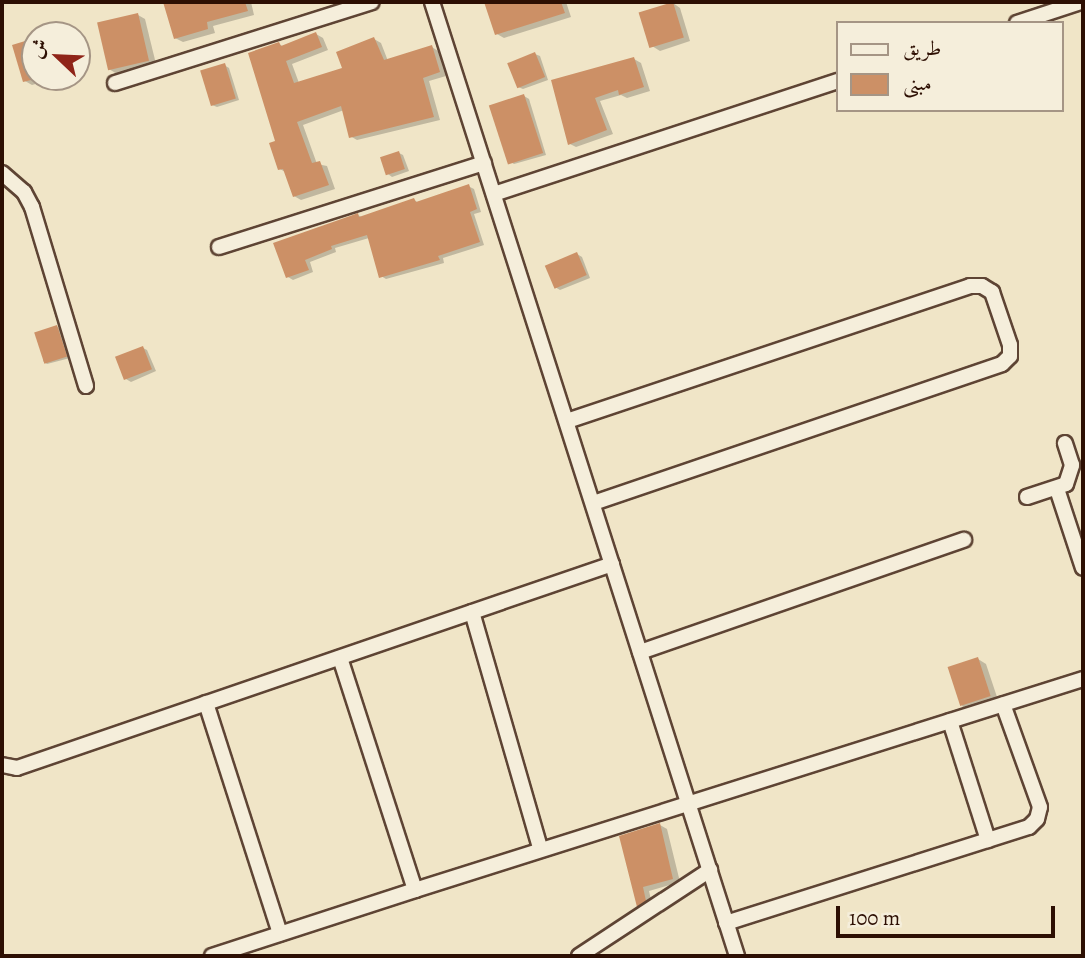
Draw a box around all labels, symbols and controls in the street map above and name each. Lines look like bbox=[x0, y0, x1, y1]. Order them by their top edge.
north arrow bbox=[21, 21, 91, 91]
legend bbox=[836, 21, 1064, 112]
text: طريق bbox=[903, 34, 941, 62]
text: ش bbox=[23, 35, 54, 62]
text: مبنى bbox=[903, 69, 932, 97]
scale bar bbox=[840, 892, 1059, 936]
text: 100 m bbox=[849, 904, 900, 932]

